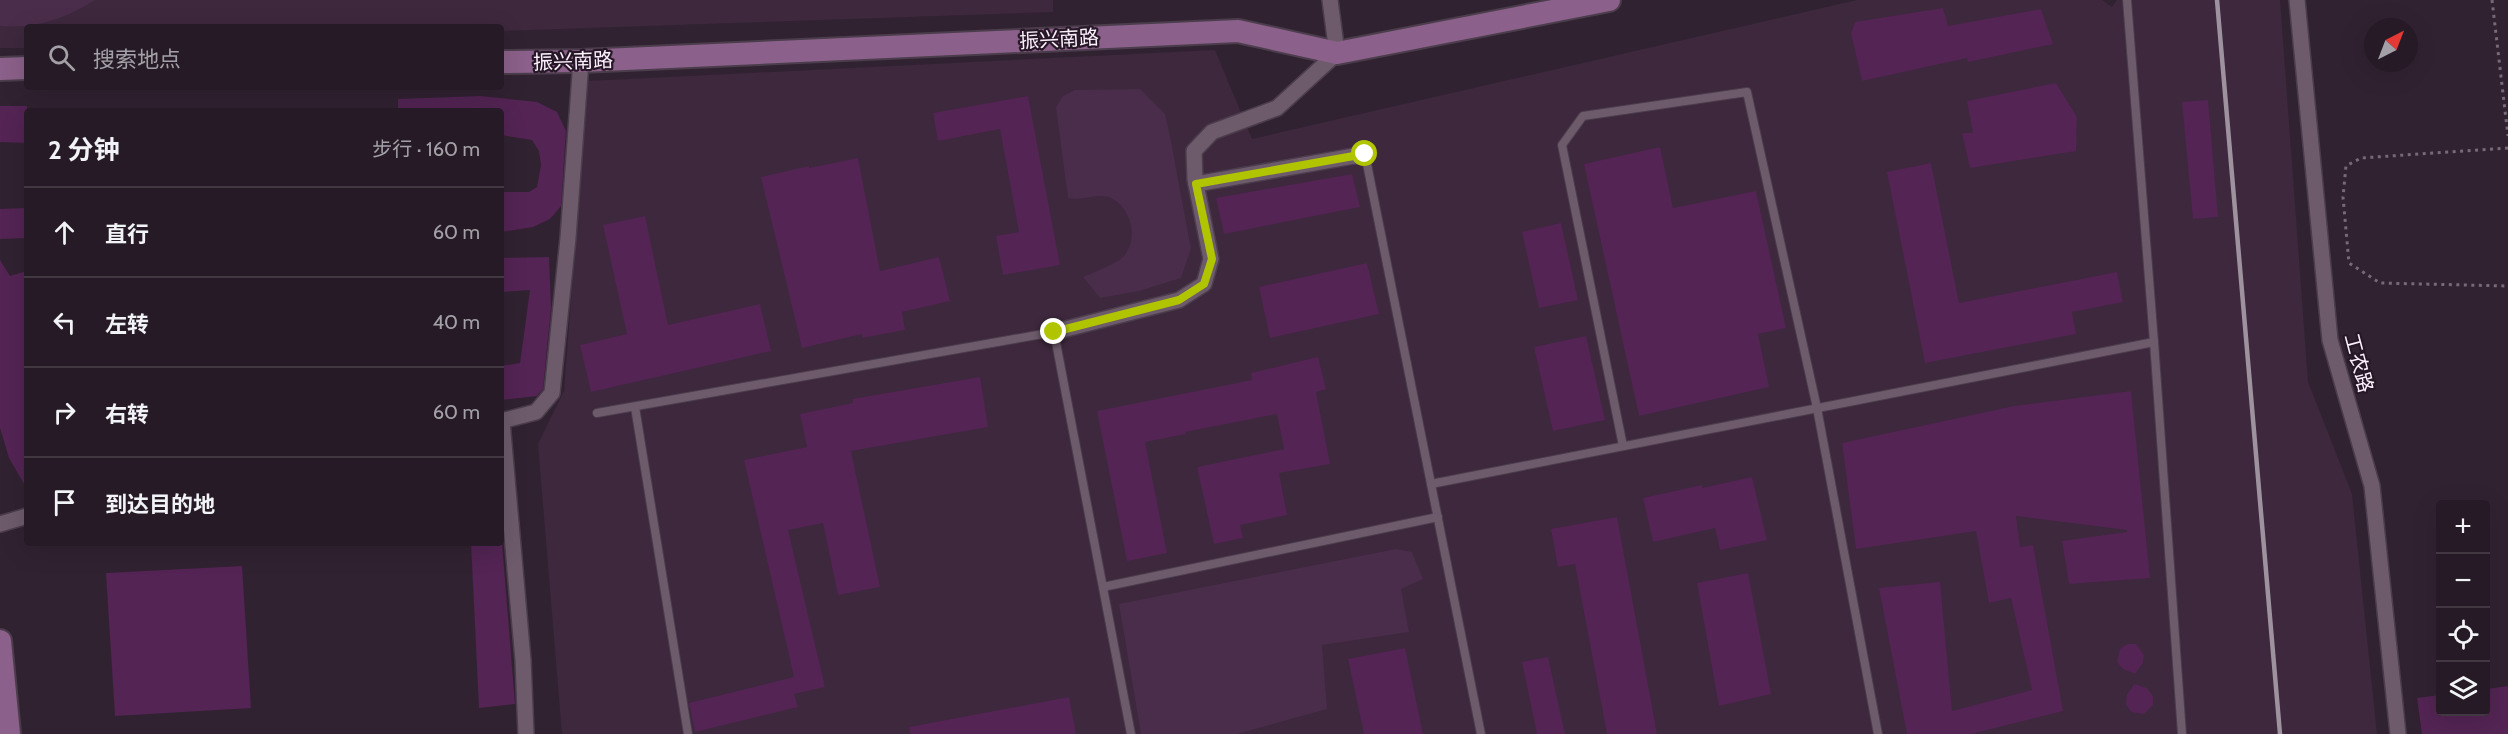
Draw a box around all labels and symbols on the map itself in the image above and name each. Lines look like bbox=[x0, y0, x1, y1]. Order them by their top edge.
north arrow bbox=[2364, 18, 2418, 72]
street label: 振兴南路 bbox=[1018, 25, 1100, 53]
street label: 振兴南路 bbox=[533, 48, 613, 74]
route start bbox=[1351, 140, 1377, 166]
route end bbox=[1040, 318, 1066, 344]
street label: 工农路 bbox=[2340, 331, 2378, 395]

